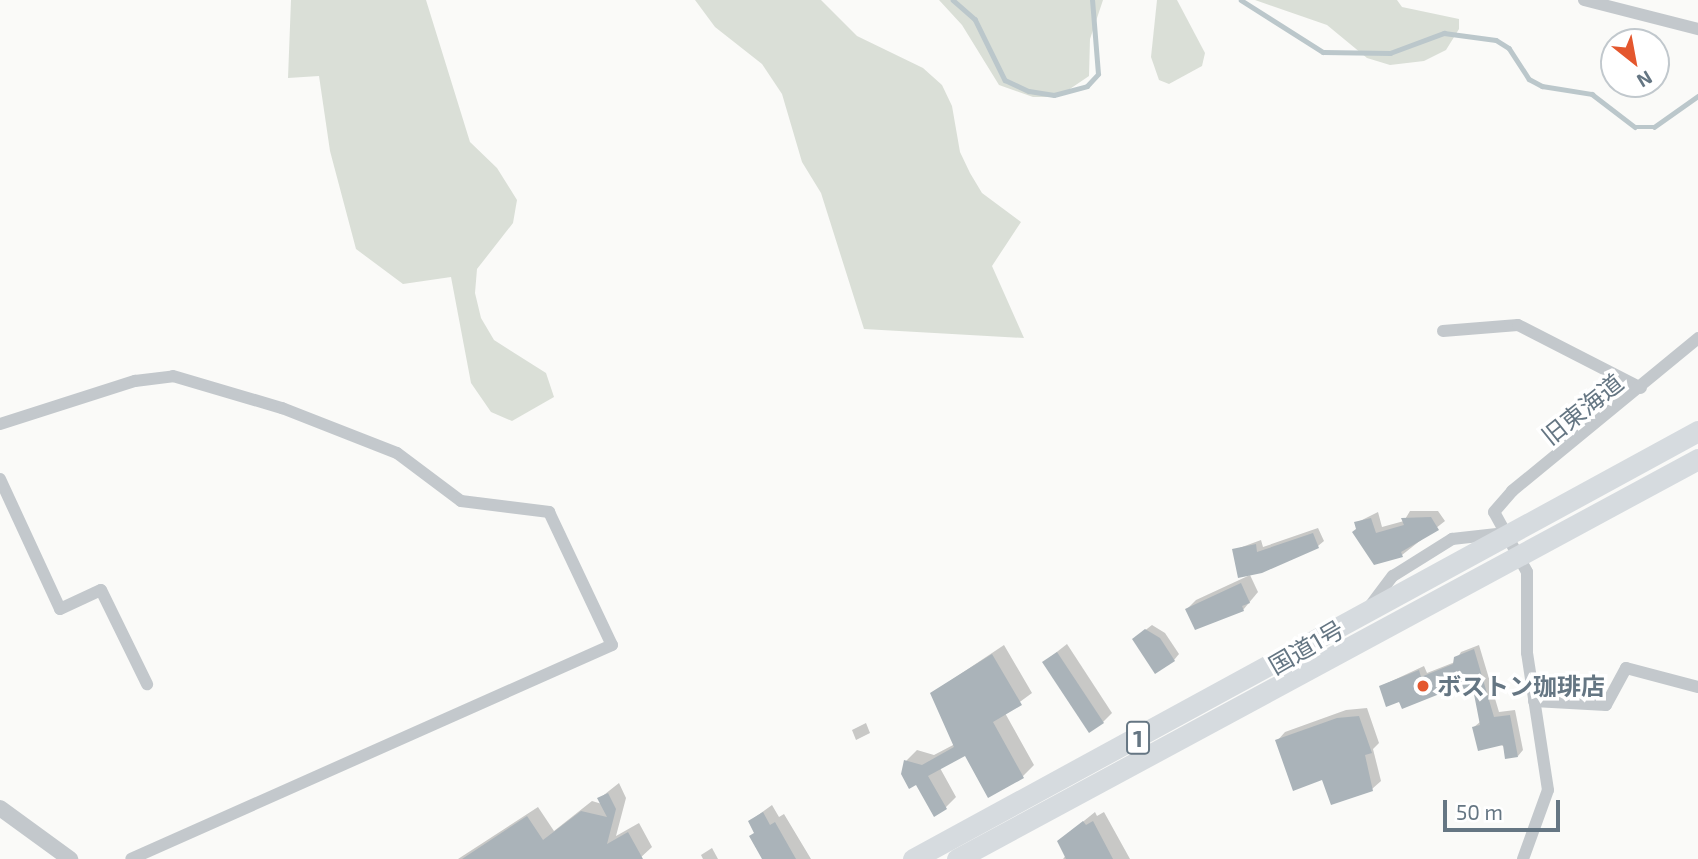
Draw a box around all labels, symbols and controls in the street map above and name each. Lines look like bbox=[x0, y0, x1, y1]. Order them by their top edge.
north arrow bbox=[1600, 28, 1670, 98]
text: N bbox=[1633, 66, 1657, 93]
street label: 旧東海道 bbox=[1536, 368, 1628, 450]
street label: 国道1号 bbox=[1263, 614, 1349, 680]
place label: ボストン珈琲店 bbox=[1437, 672, 1605, 700]
marker: ボストン珈琲店 bbox=[1415, 678, 1431, 694]
road number: 1 bbox=[1126, 718, 1150, 758]
scale bar bbox=[1446, 786, 1563, 830]
text: 50 m bbox=[1456, 799, 1503, 824]

